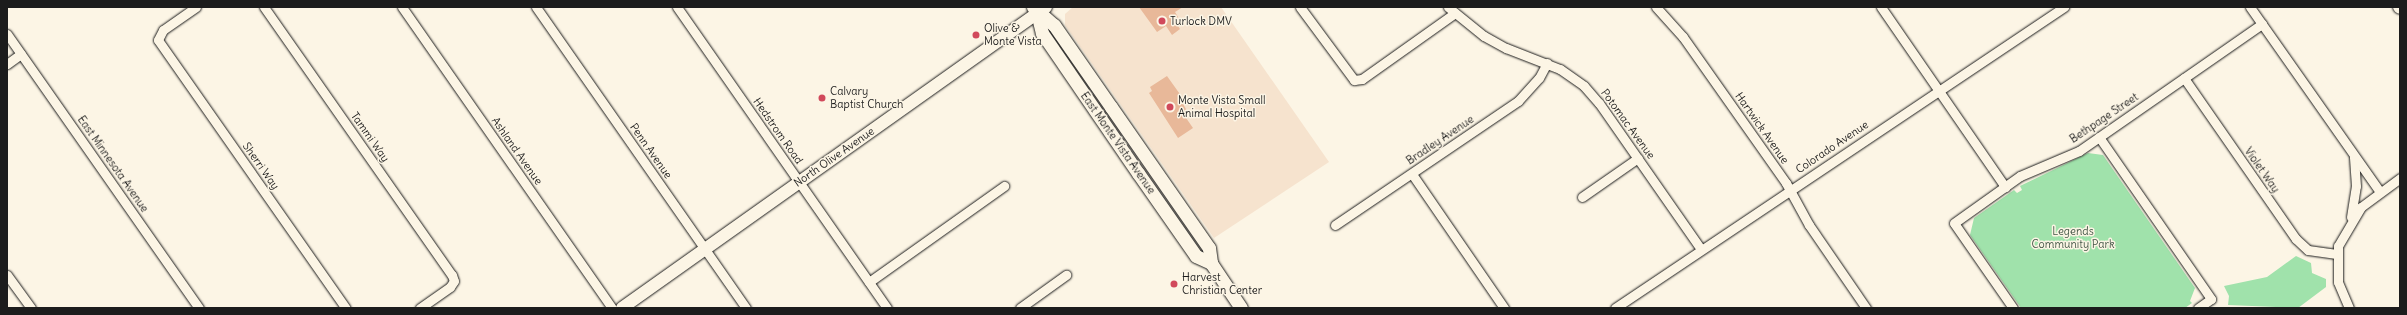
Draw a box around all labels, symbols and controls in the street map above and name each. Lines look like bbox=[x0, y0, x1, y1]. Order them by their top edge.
place label: Turlock DMV bbox=[1170, 14, 1232, 28]
marker: Turlock DMV bbox=[1157, 16, 1167, 26]
place label: Olive & Monte Vista bbox=[984, 22, 1042, 48]
marker: Olive & Monte Vista bbox=[971, 30, 981, 40]
place label: Calvary Baptist Church bbox=[830, 85, 903, 111]
street label: Potomac Avenue bbox=[1598, 86, 1658, 162]
street label: East Monte Vista Avenue bbox=[1078, 90, 1158, 196]
street label: Hartwick Avenue bbox=[1732, 90, 1792, 166]
street label: Bethpage Street bbox=[2067, 90, 2141, 146]
marker: Calvary Baptist Church bbox=[817, 93, 827, 103]
place label: Monte Vista Small Animal Hospital bbox=[1178, 94, 1265, 120]
street label: Hedstrom Road bbox=[750, 95, 806, 167]
marker: Monte Vista Small Animal Hospital bbox=[1165, 102, 1175, 112]
street label: Tammi Way bbox=[348, 110, 392, 164]
street label: East Minnesota Avenue bbox=[75, 113, 151, 215]
street label: Bradley Avenue bbox=[1404, 113, 1476, 167]
street label: Ashland Avenue bbox=[489, 115, 545, 187]
street label: Colorado Avenue bbox=[1793, 118, 1871, 176]
street label: Penn Avenue bbox=[627, 121, 675, 181]
street label: North Olive Avenue bbox=[791, 124, 877, 190]
street label: Sherri Way bbox=[240, 140, 282, 192]
street label: Violet Way bbox=[2242, 145, 2282, 195]
park label: Legends Community Park bbox=[2031, 225, 2115, 251]
place label: Harvest Christian Center bbox=[1182, 271, 1262, 297]
marker: Harvest Christian Center bbox=[1169, 279, 1179, 289]

